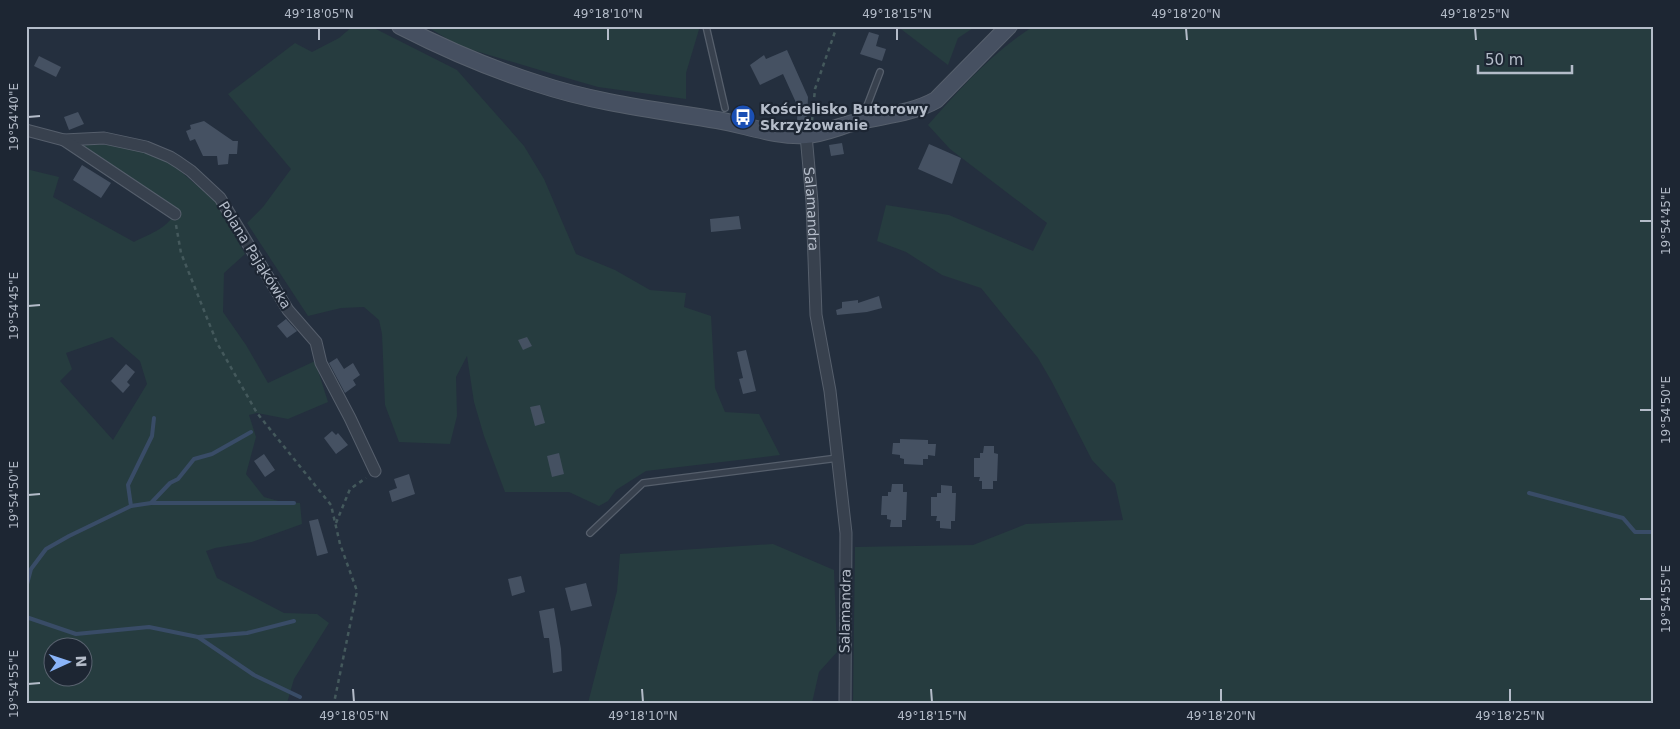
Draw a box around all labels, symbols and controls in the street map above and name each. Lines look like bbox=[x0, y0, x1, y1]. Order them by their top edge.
text: 49°18'05"N bbox=[284, 7, 354, 21]
text: 49°18'10"N bbox=[573, 7, 643, 21]
text: 49°18'15"N bbox=[862, 7, 932, 21]
text: 49°18'20"N bbox=[1151, 7, 1221, 21]
text: 49°18'25"N bbox=[1440, 7, 1510, 21]
scale bar bbox=[1478, 42, 1571, 74]
text: 50 m bbox=[1485, 51, 1523, 69]
text: 19°54'40"E bbox=[7, 83, 21, 151]
place label: Kościelisko Butorowy Skrzyżowanie bbox=[760, 101, 928, 133]
bus stop icon: Kościelisko Butorowy Skrzyżowanie bbox=[730, 104, 756, 130]
street label: Salamandra bbox=[801, 166, 822, 251]
text: 19°54'45"E bbox=[1659, 187, 1673, 255]
street label: Polana Pająkówka bbox=[215, 198, 295, 312]
text: 19°54'45"E bbox=[7, 272, 21, 340]
text: 19°54'50"E bbox=[1659, 376, 1673, 444]
text: 19°54'50"E bbox=[7, 461, 21, 529]
text: 19°54'55"E bbox=[1659, 565, 1673, 633]
street label: Salamandra bbox=[836, 569, 854, 653]
north arrow bbox=[42, 636, 92, 686]
text: 19°54'55"E bbox=[7, 650, 21, 718]
text: N bbox=[73, 655, 89, 668]
text: 49°18'05"N bbox=[319, 709, 389, 723]
text: 49°18'10"N bbox=[608, 709, 678, 723]
text: 49°18'15"N bbox=[897, 709, 967, 723]
text: 49°18'20"N bbox=[1186, 709, 1256, 723]
text: 49°18'25"N bbox=[1475, 709, 1545, 723]

